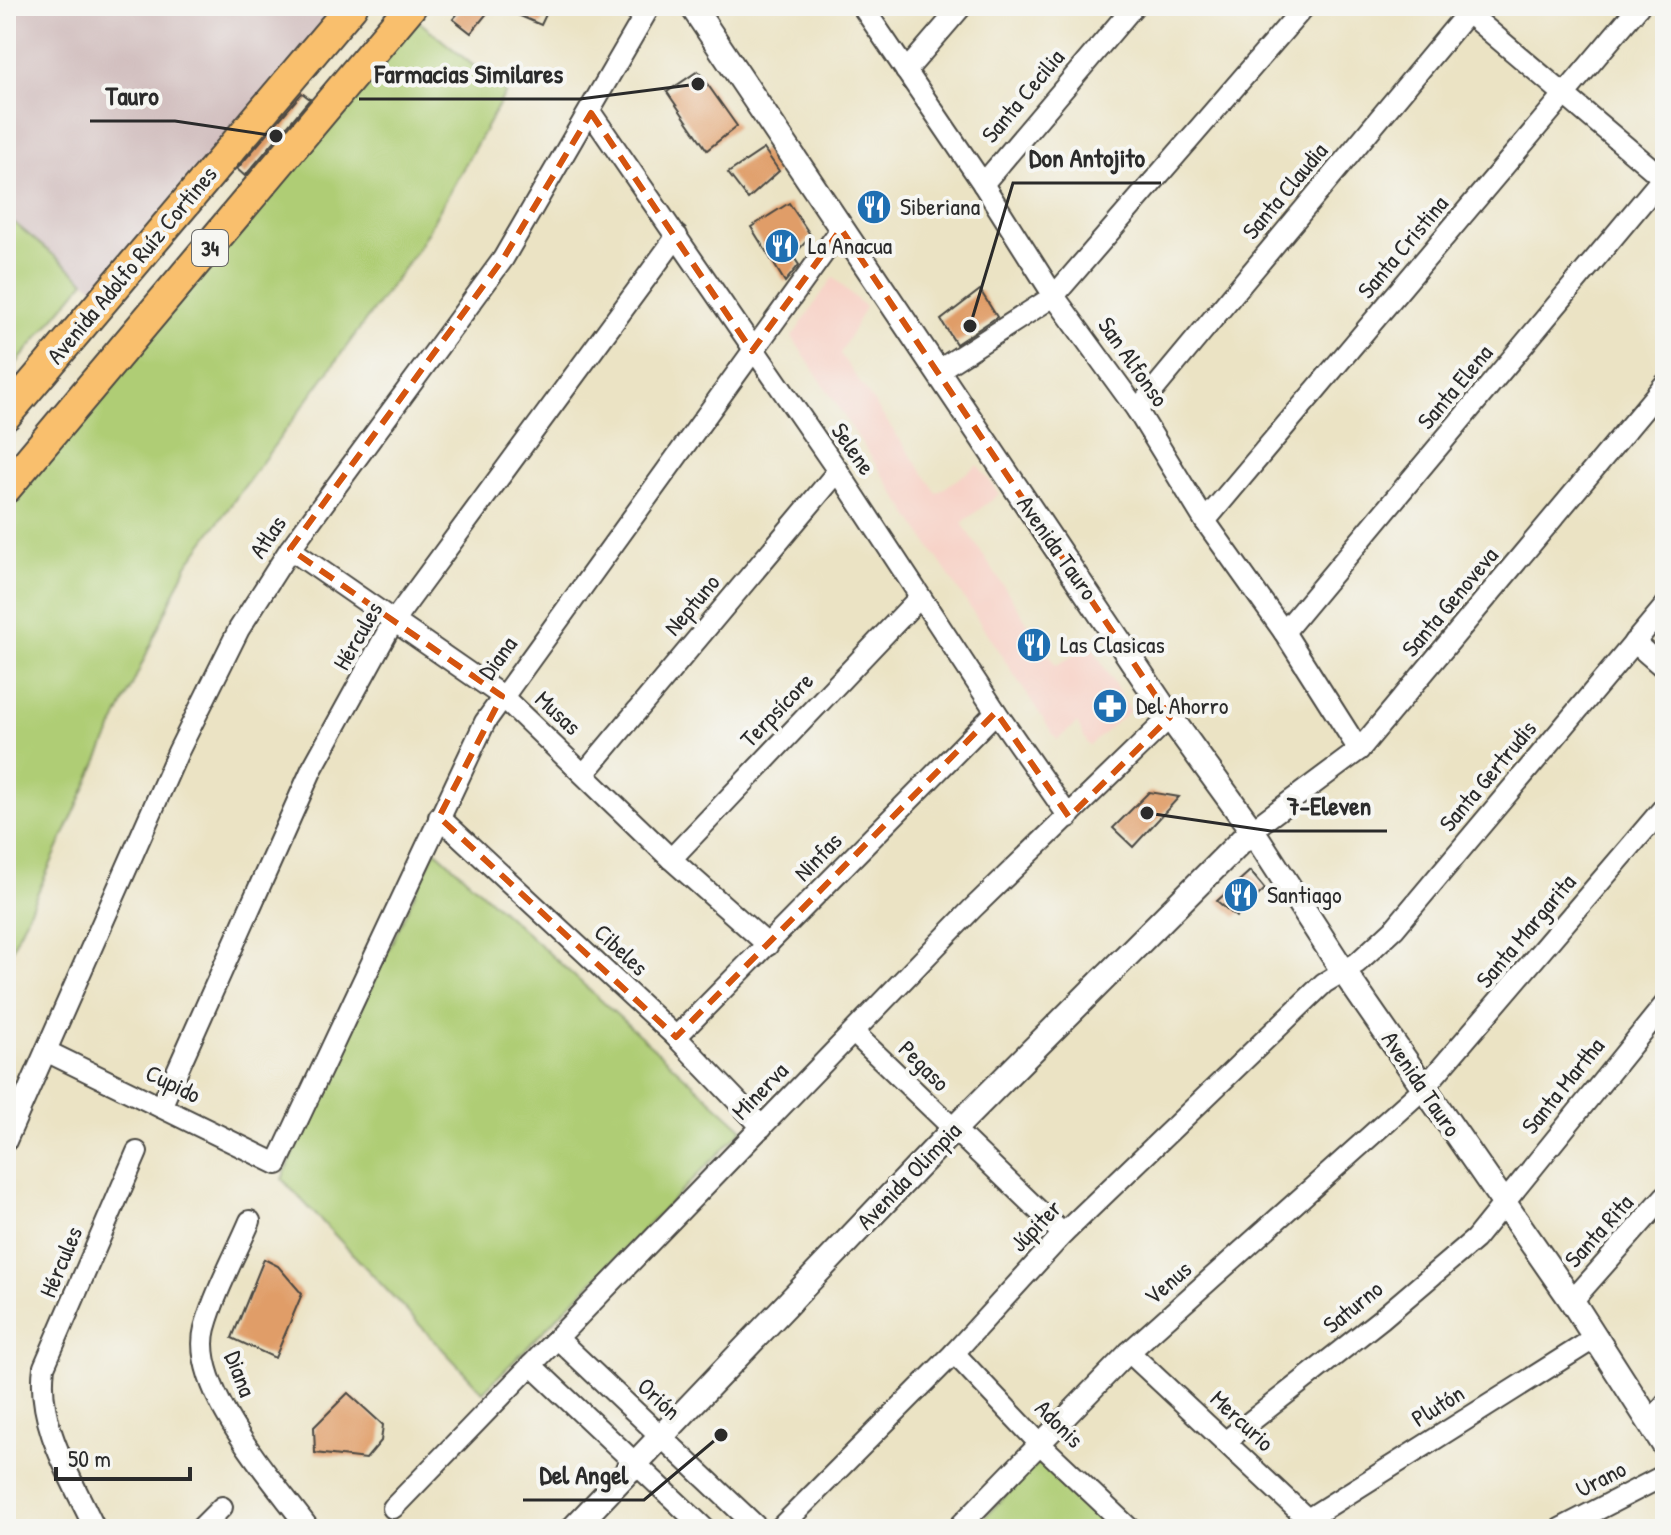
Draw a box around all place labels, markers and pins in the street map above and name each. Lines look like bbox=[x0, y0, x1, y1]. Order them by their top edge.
callout: Farmacias Similares bbox=[359, 49, 580, 99]
callout: Tauro bbox=[90, 71, 175, 121]
callout: Don Antojito bbox=[1013, 133, 1161, 183]
restaurant icon: Siberiana bbox=[855, 188, 893, 226]
place label: Siberiana bbox=[900, 190, 980, 222]
restaurant icon: La Anacua bbox=[763, 227, 801, 265]
place label: La Anacua bbox=[808, 229, 892, 261]
restaurant icon: Las Clasicas bbox=[1015, 626, 1053, 664]
place label: Las Clasicas bbox=[1060, 628, 1165, 660]
pharmacy icon: Del Ahorro bbox=[1091, 687, 1129, 725]
place label: Del Ahorro bbox=[1136, 689, 1229, 721]
callout: 7-Eleven bbox=[1271, 781, 1387, 831]
restaurant icon: Santiago bbox=[1222, 876, 1260, 914]
place label: Santiago bbox=[1267, 878, 1342, 910]
callout: Del Angel bbox=[523, 1450, 644, 1500]

